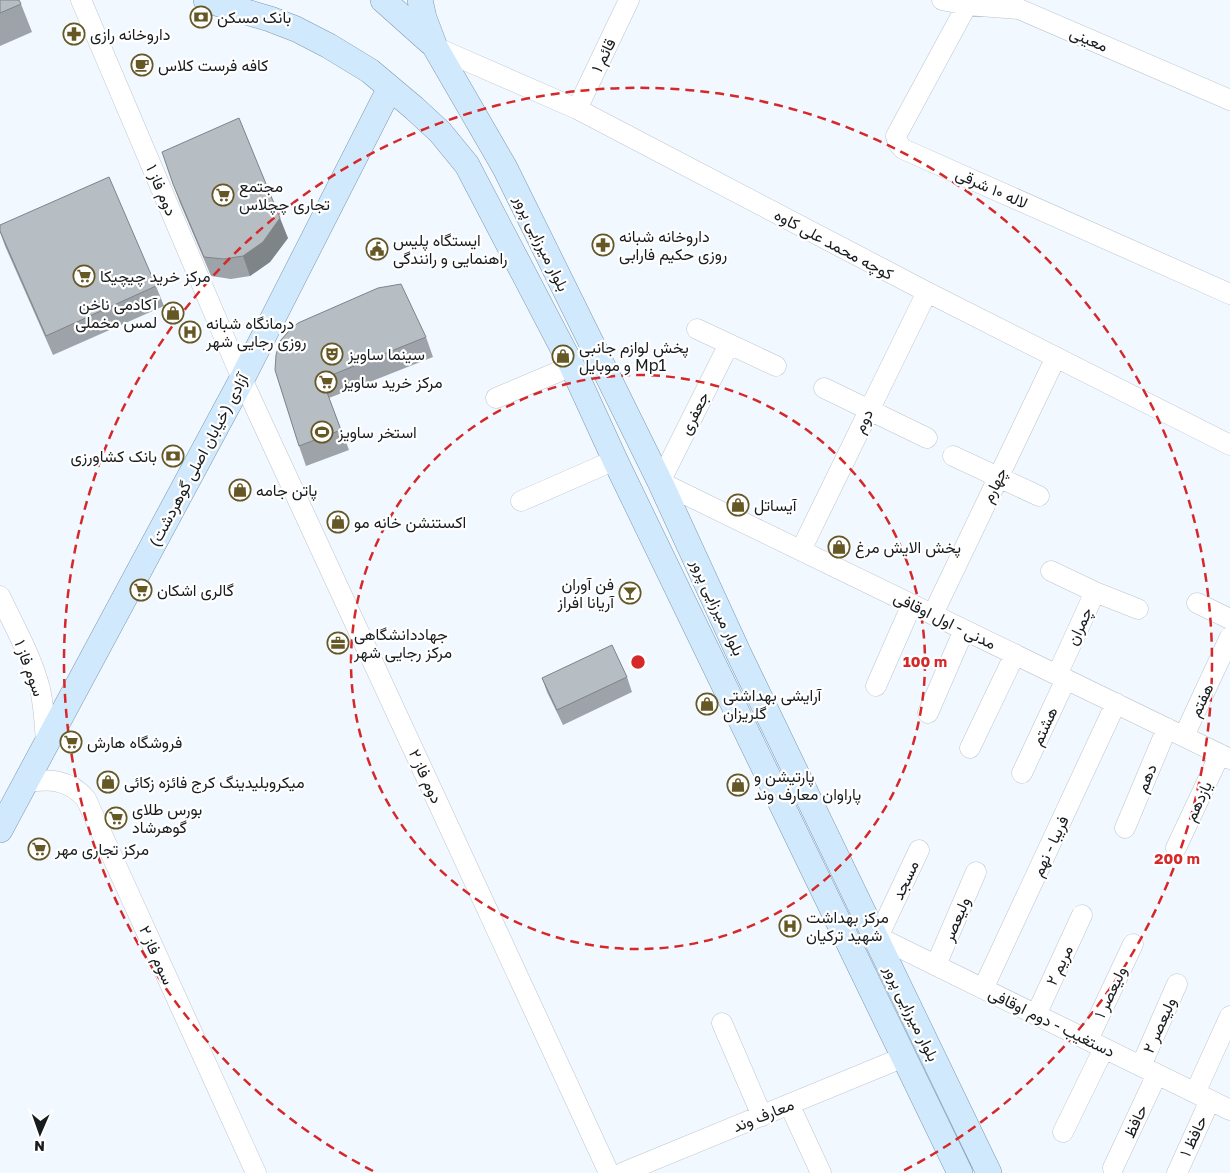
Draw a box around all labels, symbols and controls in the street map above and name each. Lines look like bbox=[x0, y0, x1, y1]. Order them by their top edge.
bank icon: بانک مسکن bbox=[189, 5, 213, 29]
place label: بانک مسکن bbox=[217, 7, 291, 28]
pharmacy icon: داروخانه رازی bbox=[62, 22, 86, 46]
street label: معینی bbox=[1067, 22, 1111, 57]
place label: داروخانه رازی bbox=[90, 24, 170, 45]
street label: قائم ۱ bbox=[586, 35, 621, 76]
cafe icon: کافه فرست کلاس bbox=[130, 53, 154, 77]
place label: کافه فرست کلاس bbox=[158, 55, 268, 76]
street label: دوم فاز ۱ bbox=[141, 161, 182, 219]
street label: لاله ۱۰ شرقی bbox=[952, 163, 1031, 214]
place label: مجتمع تجاری چچلاس bbox=[239, 176, 330, 216]
supermarket icon: مجتمع تجاری چچلاس bbox=[211, 183, 235, 207]
street label: بلوار میرزایی پرور bbox=[508, 191, 574, 295]
street label: کوچه محمد علی کاوه bbox=[770, 204, 897, 286]
place label: داروخانه شبانه روزی حکیم فارابی bbox=[619, 226, 727, 265]
place label: ایستگاه پلیس راهنمایی و رانندگی bbox=[393, 230, 508, 269]
pharmacy icon: داروخانه شبانه روزی حکیم فارابی bbox=[591, 233, 615, 257]
public building icon: ایستگاه پلیس راهنمایی و رانندگی bbox=[365, 237, 389, 261]
supermarket icon: مرکز خرید چیچیکا bbox=[72, 264, 96, 288]
place label: مرکز خرید چیچیکا bbox=[100, 266, 211, 288]
place label: آکادمی ناخن لمس مخملی bbox=[75, 294, 158, 333]
shop icon: آکادمی ناخن لمس مخملی bbox=[161, 301, 185, 325]
place label: درمانگاه شبانه روزی رجایی شهر bbox=[205, 313, 307, 352]
hospital icon: درمانگاه شبانه روزی رجایی شهر bbox=[178, 320, 202, 344]
place label: پخش لوازم جانبی و موبایل Mp1 bbox=[579, 337, 689, 376]
theatre icon: سینما ساویز bbox=[320, 342, 344, 366]
place label: سینما ساویز bbox=[347, 344, 425, 365]
shop icon: پخش لوازم جانبی و موبایل Mp1 bbox=[551, 344, 575, 368]
street label: آزادی (خیابان اصلی گوهردشت) bbox=[144, 369, 254, 551]
supermarket icon: مرکز خرید ساویز bbox=[314, 370, 338, 394]
place label: مرکز خرید ساویز bbox=[341, 372, 443, 393]
street label: جعفری bbox=[675, 388, 714, 438]
street label: دوم bbox=[849, 406, 878, 437]
sports icon: استخر ساویز bbox=[310, 420, 334, 444]
place label: استخر ساویز bbox=[337, 422, 417, 443]
bank icon: بانک کشاورزی bbox=[161, 444, 185, 468]
place label: بانک کشاورزی bbox=[71, 446, 157, 467]
street label: چهارم bbox=[977, 464, 1013, 507]
shop icon: پاتن جامه bbox=[228, 478, 252, 502]
place label: پاتن جامه bbox=[256, 480, 317, 502]
shop icon: آیساتل bbox=[726, 493, 750, 517]
place label: آیساتل bbox=[754, 495, 798, 516]
shop icon: اکستنشن خانه مو bbox=[326, 510, 350, 534]
place label: اکستنشن خانه مو bbox=[354, 512, 466, 533]
shop icon: پخش الایش مرغ bbox=[827, 535, 851, 559]
place label: پخش الایش مرغ bbox=[855, 537, 961, 559]
street label: بلوار میرزایی پرور bbox=[685, 554, 749, 659]
place label: فن آوران آریانا افراز bbox=[557, 574, 615, 613]
supermarket icon: گالری اشکان bbox=[129, 578, 153, 602]
place label: گالری اشکان bbox=[157, 580, 234, 601]
bar icon: فن آوران آریانا افراز bbox=[618, 581, 642, 605]
street label: مدنی - اول اوقافی bbox=[890, 587, 999, 654]
street label: چمران bbox=[1062, 604, 1098, 649]
place label: جهاددانشگاهی مرکز رجایی شهر bbox=[353, 624, 452, 663]
office icon: جهاددانشگاهی مرکز رجایی شهر bbox=[326, 631, 350, 655]
street label: سوم فاز ۱ bbox=[10, 637, 49, 699]
text: 100 m bbox=[903, 652, 947, 670]
centre of rings bbox=[629, 653, 647, 671]
street label: هفتم bbox=[1185, 680, 1218, 720]
place label: آرایشی بهداشتی گلریزان bbox=[723, 685, 823, 724]
shop icon: آرایشی بهداشتی گلریزان bbox=[695, 692, 719, 716]
street label: هشتم bbox=[1026, 703, 1063, 749]
supermarket icon: فروشگاه هارش bbox=[59, 730, 83, 754]
place label: فروشگاه هارش bbox=[87, 732, 182, 753]
street label: دوم فاز ۲ bbox=[404, 746, 447, 807]
street label: دهم bbox=[1131, 761, 1162, 796]
place label: پارتیشن و پاراوان معارف وند bbox=[754, 766, 861, 806]
shop icon: میکروبلیدینگ کرج فائزه زکائی bbox=[96, 770, 120, 794]
place label: میکروبلیدینگ کرج فائزه زکائی bbox=[124, 772, 304, 794]
shop icon: پارتیشن و پاراوان معارف وند bbox=[726, 773, 750, 797]
street label: یازدهم bbox=[1180, 778, 1217, 825]
place label: بورس طلای گوهرشاد bbox=[132, 799, 202, 838]
supermarket icon: بورس طلای گوهرشاد bbox=[104, 806, 128, 830]
street label: فریبا - نهم bbox=[1027, 812, 1074, 880]
supermarket icon: مرکز تجاری مهر bbox=[27, 837, 51, 861]
place label: مرکز تجاری مهر bbox=[54, 839, 149, 860]
text: 200 m bbox=[1154, 849, 1200, 867]
street label: مسجد bbox=[887, 857, 923, 903]
street label: ولیعصر bbox=[937, 894, 975, 946]
place label: مرکز بهداشت شهید ترکیان bbox=[806, 907, 889, 946]
hospital icon: مرکز بهداشت شهید ترکیان bbox=[778, 914, 802, 938]
street label: سوم فاز ۲ bbox=[134, 922, 179, 988]
street label: مریم ۲ bbox=[1041, 942, 1078, 989]
street label: بلوار میرزایی پرور bbox=[878, 961, 944, 1065]
street label: ولیعصر ۱ bbox=[1089, 963, 1132, 1022]
street label: دستغیب - دوم اوقافی bbox=[985, 983, 1118, 1062]
street label: ولیعصر ۲ bbox=[1138, 994, 1181, 1056]
street label: معارف وند bbox=[729, 1094, 797, 1137]
street label: حافظ bbox=[1119, 1101, 1151, 1141]
north arrow bbox=[15, 1108, 65, 1158]
street label: حافظ ۱ bbox=[1175, 1112, 1211, 1160]
text: N bbox=[34, 1138, 45, 1155]

